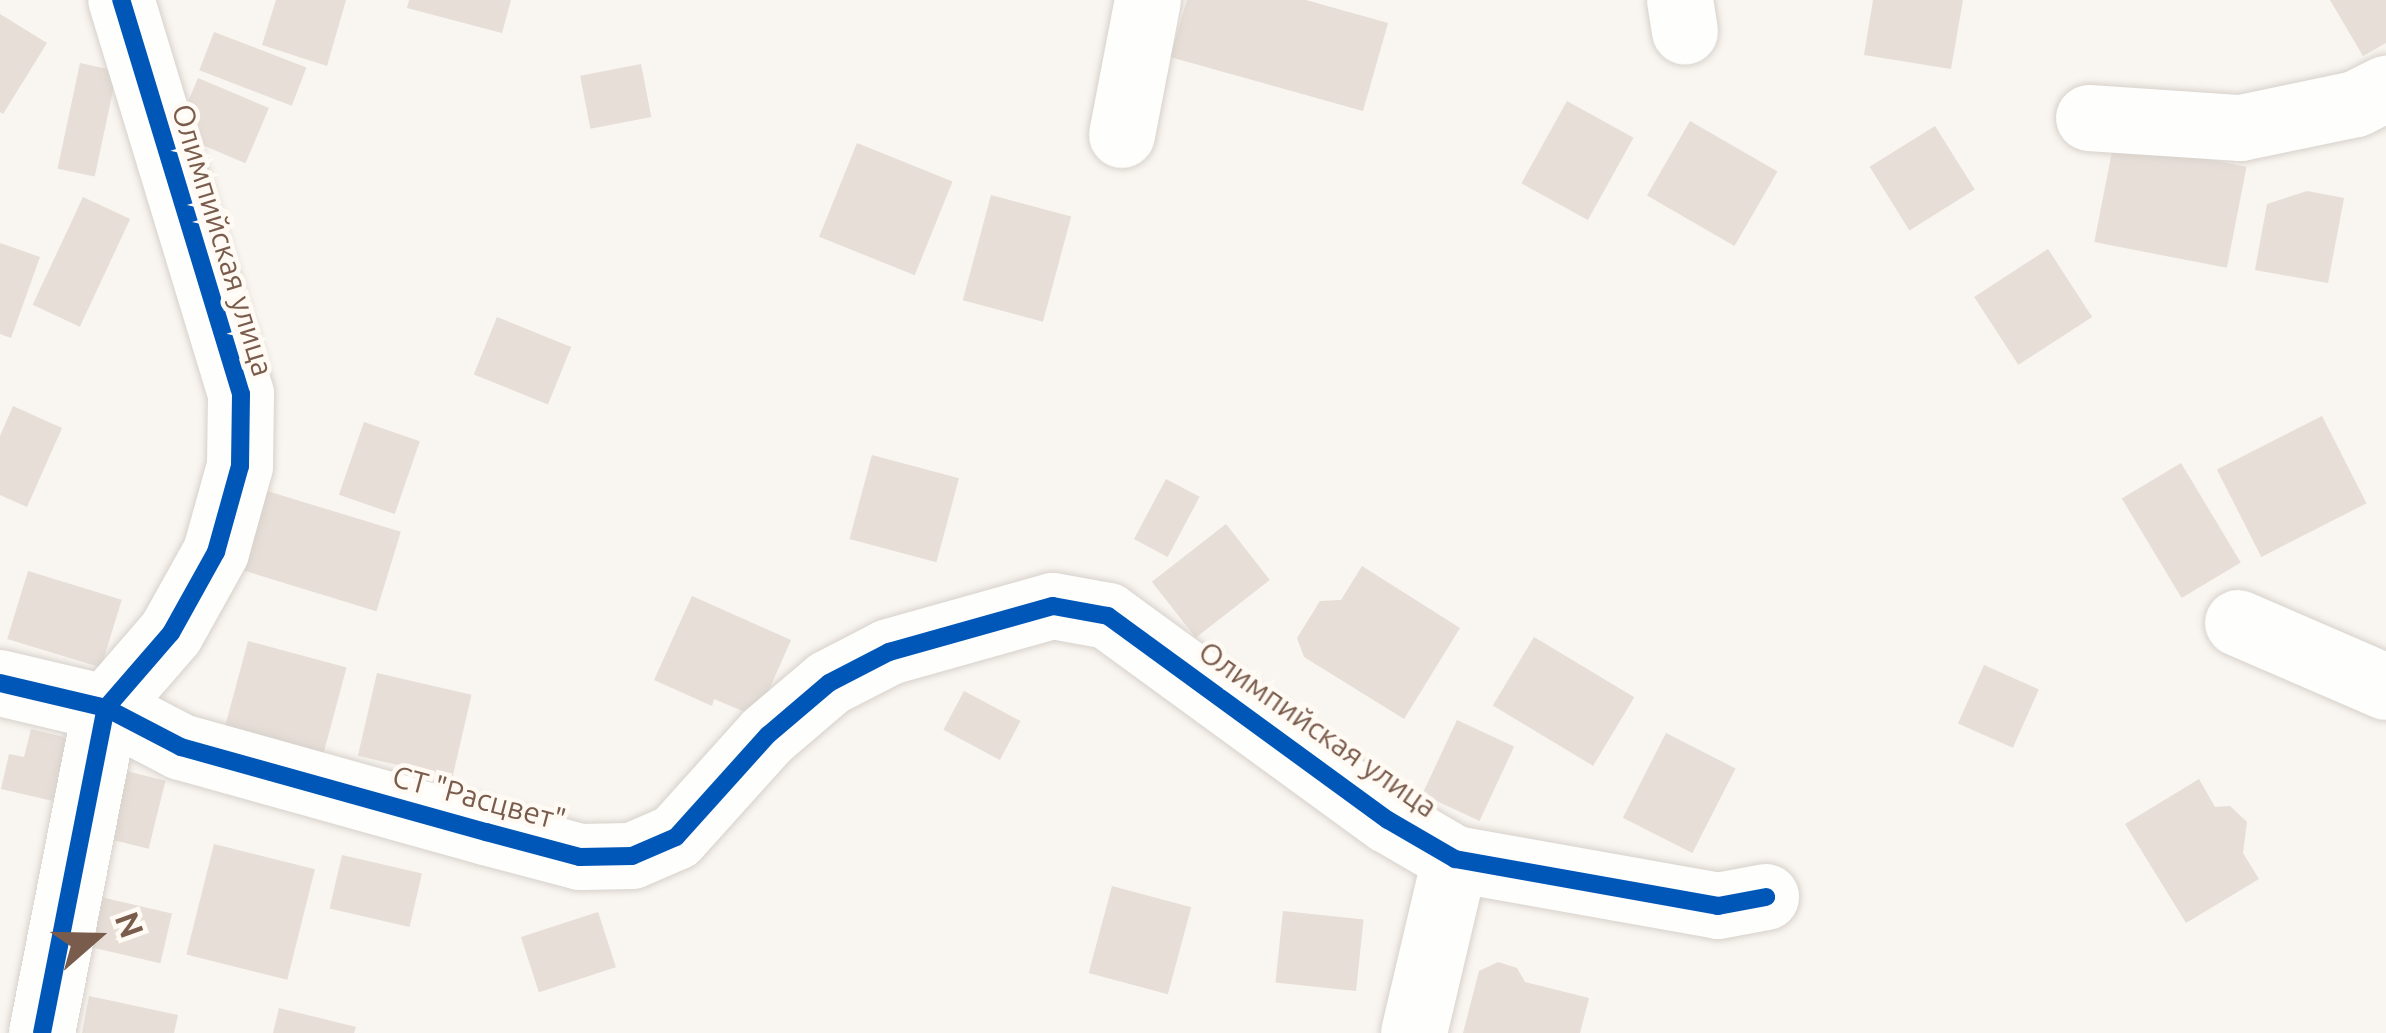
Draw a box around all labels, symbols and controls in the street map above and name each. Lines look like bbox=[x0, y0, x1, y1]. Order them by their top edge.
street label: Олимпийская улица bbox=[164, 100, 282, 380]
street label: Олимпийская улица bbox=[1192, 633, 1444, 825]
street label: СТ "Расцвет" bbox=[389, 758, 569, 838]
north arrow bbox=[36, 877, 156, 997]
text: N bbox=[109, 907, 152, 942]

